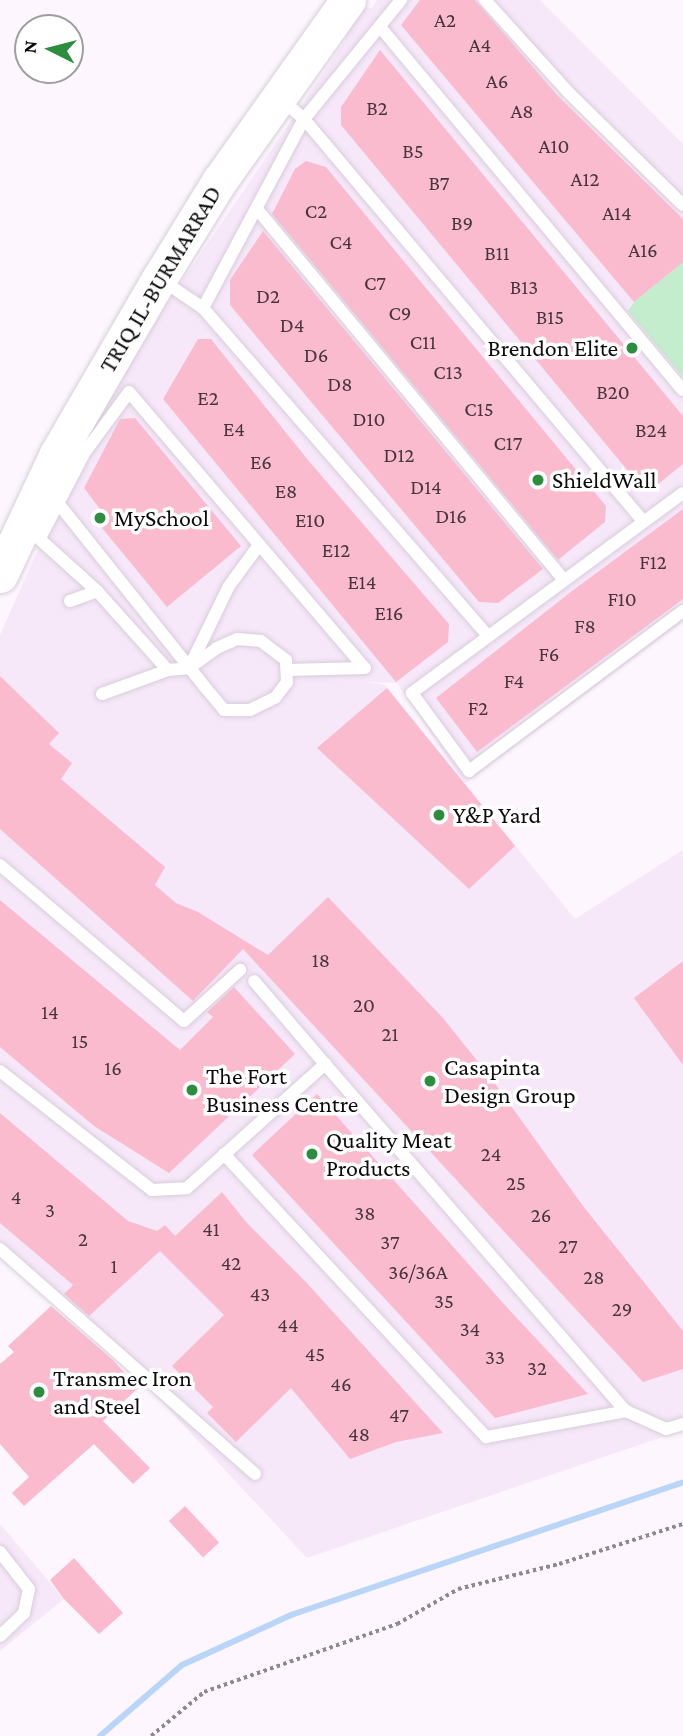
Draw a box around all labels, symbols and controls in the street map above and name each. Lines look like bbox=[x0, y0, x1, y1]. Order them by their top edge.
house number: A2 bbox=[434, 7, 456, 33]
north arrow bbox=[14, 14, 84, 84]
house number: A4 bbox=[469, 32, 491, 58]
text: N bbox=[18, 39, 41, 55]
house number: A6 bbox=[486, 68, 508, 94]
house number: B2 bbox=[366, 95, 388, 121]
house number: A8 bbox=[510, 98, 534, 124]
house number: A10 bbox=[539, 133, 569, 159]
house number: B5 bbox=[402, 138, 424, 164]
house number: A12 bbox=[571, 166, 599, 192]
house number: B7 bbox=[429, 170, 449, 196]
street label: TRIQ IL-BURMARRAD bbox=[93, 180, 227, 378]
house number: C2 bbox=[305, 198, 327, 224]
house number: A14 bbox=[602, 200, 632, 226]
house number: B9 bbox=[451, 210, 473, 236]
house number: C4 bbox=[329, 229, 353, 255]
house number: A16 bbox=[628, 237, 658, 263]
house number: B11 bbox=[484, 240, 510, 266]
house number: C7 bbox=[364, 270, 386, 296]
house number: B13 bbox=[510, 274, 538, 300]
house number: D2 bbox=[256, 283, 280, 309]
house number: C9 bbox=[388, 300, 412, 326]
house number: B15 bbox=[536, 304, 564, 330]
house number: D4 bbox=[280, 312, 304, 338]
house number: C11 bbox=[410, 329, 436, 355]
place label: Brendon Elite bbox=[488, 334, 618, 362]
marker: Brendon Elite bbox=[624, 340, 640, 356]
house number: D6 bbox=[304, 342, 328, 368]
house number: C13 bbox=[433, 359, 463, 385]
house number: D8 bbox=[327, 371, 353, 397]
house number: B20 bbox=[596, 379, 630, 405]
house number: E2 bbox=[197, 385, 219, 411]
house number: C15 bbox=[464, 396, 494, 422]
house number: D10 bbox=[353, 406, 385, 432]
house number: E4 bbox=[223, 416, 245, 442]
house number: B24 bbox=[635, 417, 667, 443]
house number: C17 bbox=[493, 430, 523, 456]
house number: D12 bbox=[384, 442, 414, 468]
house number: E6 bbox=[250, 449, 272, 475]
place label: ShieldWall bbox=[552, 466, 657, 494]
marker: ShieldWall bbox=[530, 472, 546, 488]
house number: D14 bbox=[410, 474, 442, 500]
house number: E8 bbox=[275, 478, 297, 504]
house number: D16 bbox=[435, 503, 467, 529]
place label: MySchool bbox=[114, 504, 209, 532]
house number: E10 bbox=[295, 507, 325, 533]
marker: MySchool bbox=[92, 510, 108, 526]
house number: E12 bbox=[322, 537, 350, 563]
house number: F12 bbox=[639, 549, 667, 575]
house number: E14 bbox=[347, 569, 377, 595]
house number: F10 bbox=[607, 586, 637, 612]
house number: E16 bbox=[374, 600, 404, 626]
house number: F8 bbox=[574, 613, 596, 639]
house number: F6 bbox=[539, 641, 559, 667]
house number: F4 bbox=[504, 668, 524, 694]
house number: F2 bbox=[468, 695, 488, 721]
place label: Y&P Yard bbox=[453, 801, 541, 829]
marker: Y&P Yard bbox=[431, 807, 447, 823]
house number: 18 bbox=[312, 947, 330, 973]
house number: 20 bbox=[353, 992, 375, 1018]
house number: 14 bbox=[41, 999, 59, 1025]
house number: 21 bbox=[382, 1021, 398, 1047]
house number: 15 bbox=[72, 1028, 88, 1054]
place label: Casapinta Design Group bbox=[444, 1053, 576, 1109]
house number: 16 bbox=[104, 1055, 122, 1081]
place label: The Fort Business Centre bbox=[206, 1062, 358, 1118]
marker: Casapinta Design Group bbox=[422, 1073, 438, 1089]
marker: The Fort Business Centre bbox=[184, 1082, 200, 1098]
place label: Quality Meat Products bbox=[326, 1126, 451, 1182]
house number: 24 bbox=[481, 1141, 501, 1167]
marker: Quality Meat Products bbox=[304, 1146, 320, 1162]
house number: 25 bbox=[506, 1170, 526, 1196]
house number: 4 bbox=[11, 1184, 21, 1210]
house number: 3 bbox=[45, 1197, 55, 1223]
house number: 38 bbox=[354, 1200, 376, 1226]
house number: 26 bbox=[531, 1202, 551, 1228]
house number: 41 bbox=[202, 1216, 220, 1242]
house number: 2 bbox=[78, 1226, 88, 1252]
house number: 37 bbox=[380, 1229, 400, 1255]
house number: 27 bbox=[558, 1233, 578, 1259]
house number: 42 bbox=[221, 1250, 241, 1276]
house number: 1 bbox=[111, 1253, 117, 1279]
house number: 36/36A bbox=[388, 1259, 448, 1285]
house number: 28 bbox=[583, 1264, 605, 1290]
house number: 43 bbox=[250, 1281, 270, 1307]
house number: 35 bbox=[434, 1288, 454, 1314]
house number: 29 bbox=[612, 1296, 632, 1322]
house number: 44 bbox=[277, 1312, 299, 1338]
house number: 34 bbox=[460, 1316, 480, 1342]
house number: 45 bbox=[305, 1341, 325, 1367]
house number: 33 bbox=[485, 1344, 505, 1370]
house number: 32 bbox=[527, 1355, 547, 1381]
place label: Transmec Iron and Steel bbox=[53, 1364, 192, 1420]
house number: 46 bbox=[330, 1371, 352, 1397]
marker: Transmec Iron and Steel bbox=[31, 1384, 47, 1400]
house number: 47 bbox=[389, 1402, 409, 1428]
house number: 48 bbox=[348, 1421, 370, 1447]

